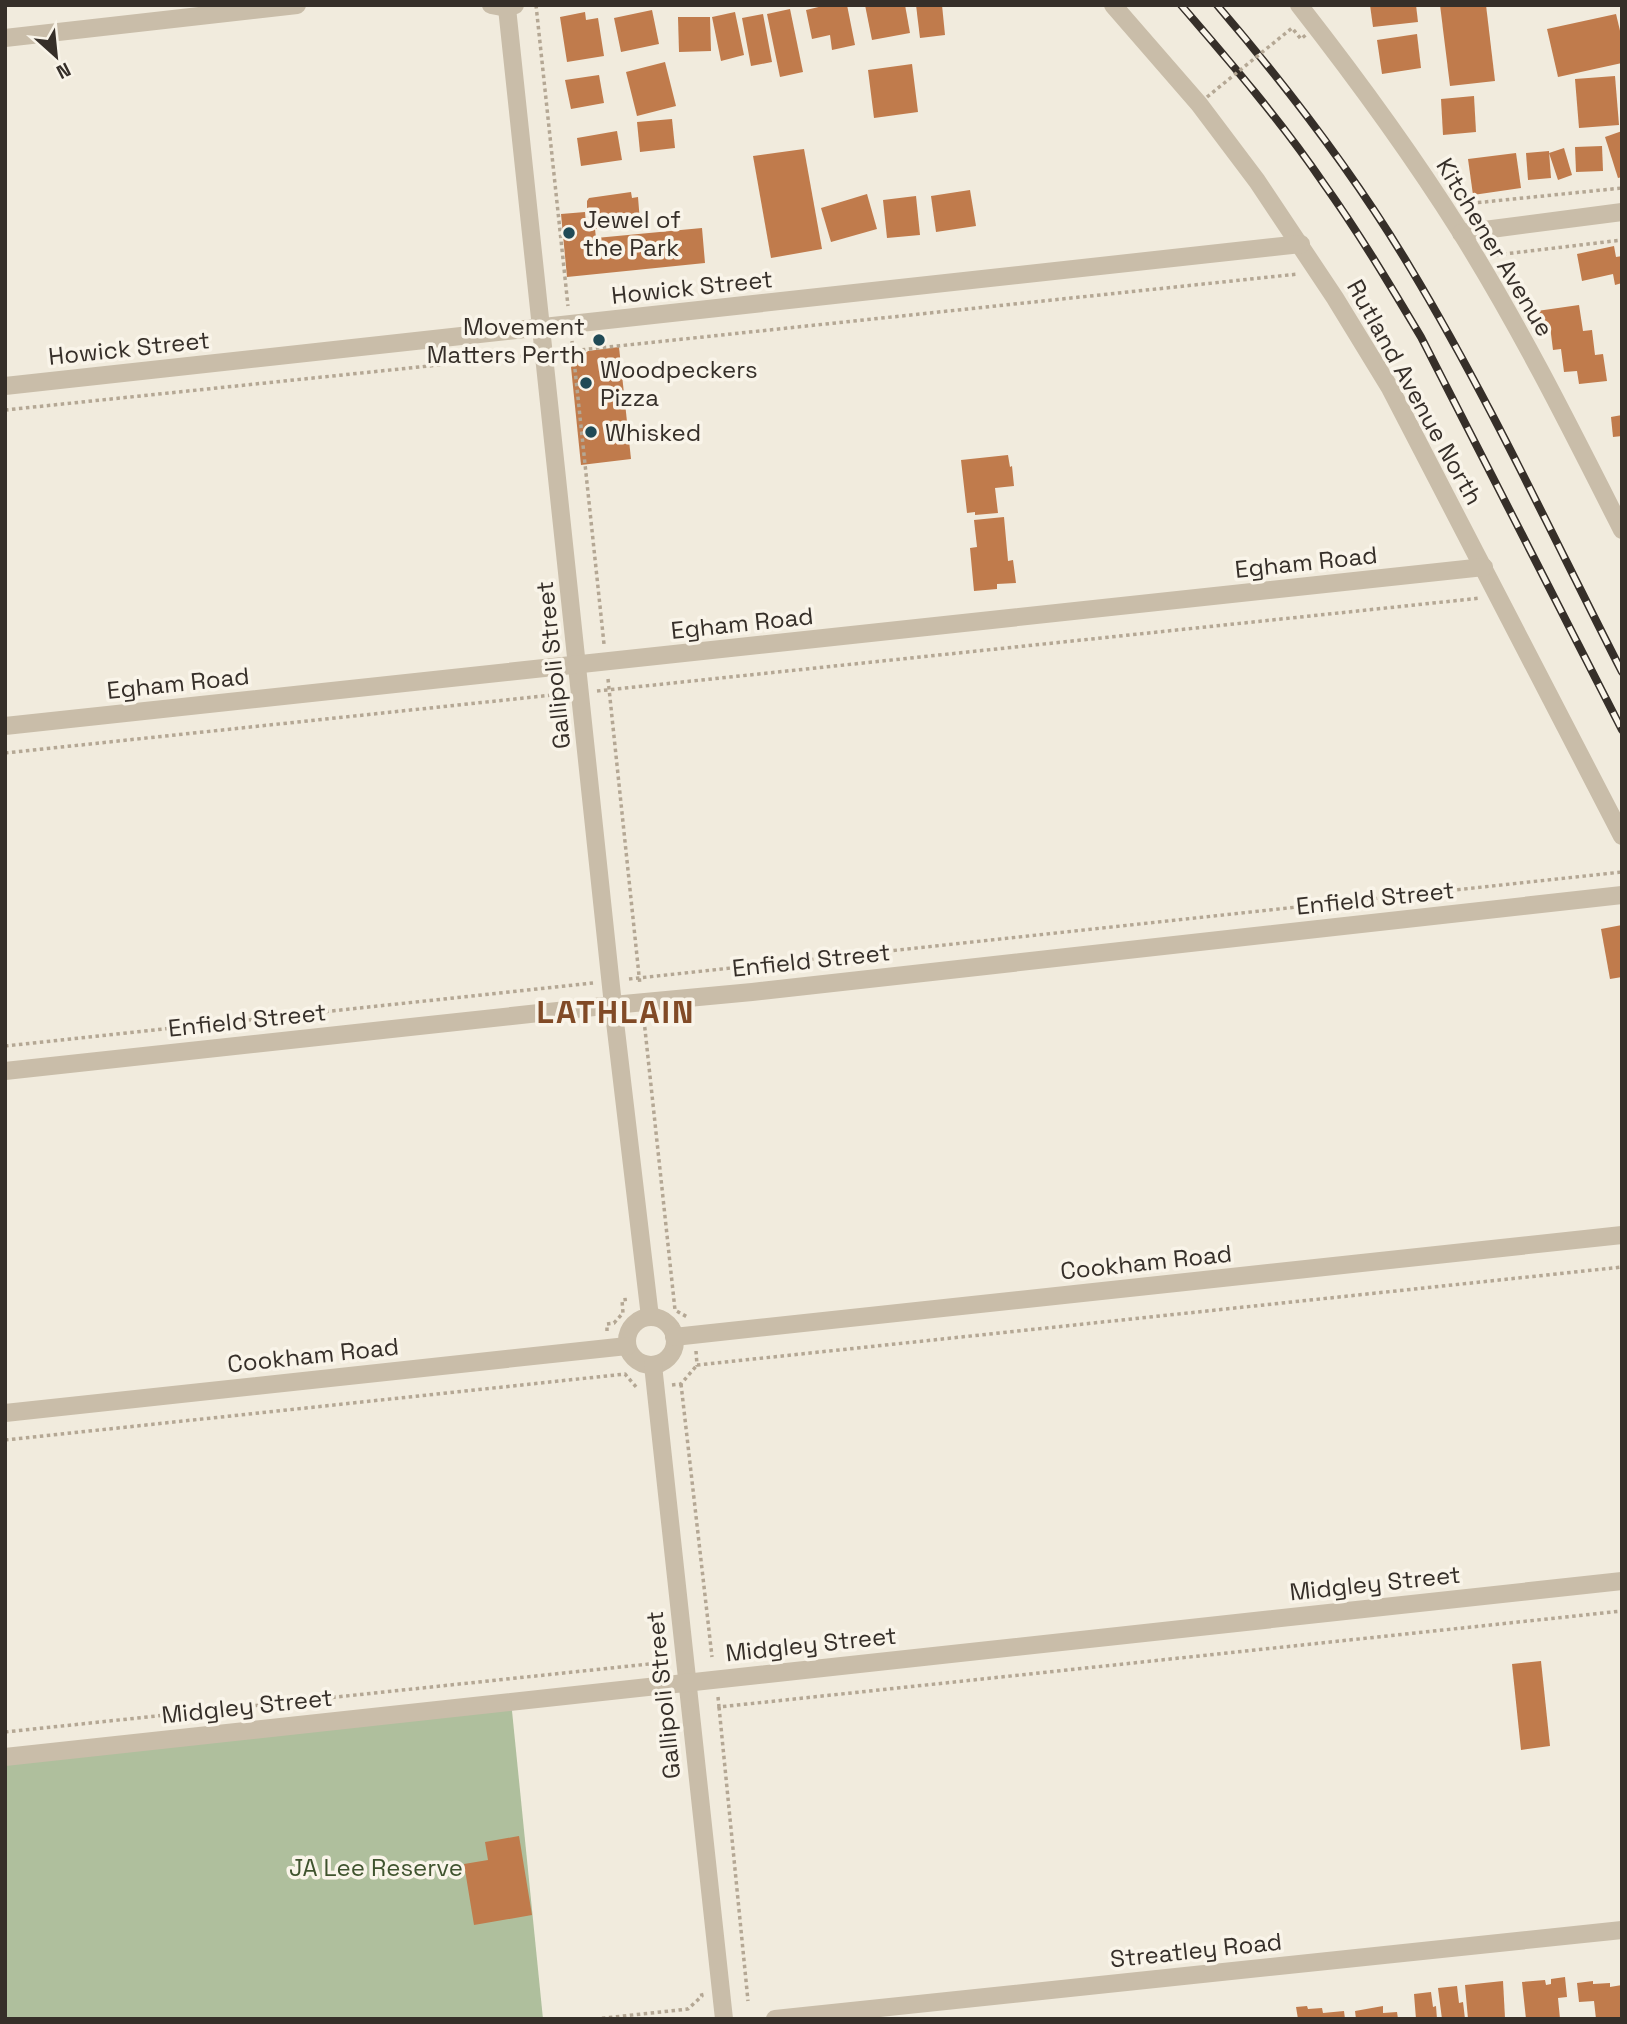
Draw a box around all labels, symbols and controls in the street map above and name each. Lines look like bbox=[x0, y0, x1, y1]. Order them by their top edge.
north arrow bbox=[21, 21, 91, 91]
text: N bbox=[52, 57, 75, 85]
street label: Kitchener Avenue bbox=[1429, 152, 1561, 342]
place label: Jewel of the Park bbox=[583, 204, 681, 263]
marker: Jewel of the Park bbox=[561, 225, 577, 241]
street label: Howick Street bbox=[610, 263, 774, 311]
street label: Rutland Avenue North bbox=[1340, 274, 1490, 510]
place label: Movement Matters Perth bbox=[427, 311, 585, 370]
street label: Howick Street bbox=[47, 324, 211, 372]
marker: Movement Matters Perth bbox=[591, 332, 607, 348]
place label: Woodpeckers Pizza bbox=[600, 354, 758, 413]
marker: Woodpeckers Pizza bbox=[578, 375, 594, 391]
place label: Whisked bbox=[605, 417, 701, 448]
marker: Whisked bbox=[583, 424, 599, 440]
street label: Egham Road bbox=[1233, 539, 1379, 585]
street label: Gallipoli Street bbox=[529, 579, 577, 751]
street label: Egham Road bbox=[669, 600, 815, 646]
street label: Egham Road bbox=[105, 660, 251, 706]
street label: Enfield Street bbox=[1294, 874, 1456, 922]
street label: Enfield Street bbox=[730, 936, 892, 984]
district label: LATHLAIN bbox=[537, 992, 695, 1032]
street label: Enfield Street bbox=[166, 996, 328, 1044]
street label: Cookham Road bbox=[1059, 1238, 1233, 1286]
street label: Cookham Road bbox=[226, 1331, 400, 1379]
street label: Midgley Street bbox=[1288, 1559, 1462, 1607]
street label: Gallipoli Street bbox=[639, 1609, 687, 1781]
street label: Midgley Street bbox=[724, 1620, 898, 1668]
street label: Midgley Street bbox=[160, 1682, 334, 1730]
park label: JA Lee Reserve bbox=[289, 1852, 463, 1883]
street label: Streatley Road bbox=[1109, 1926, 1283, 1974]

